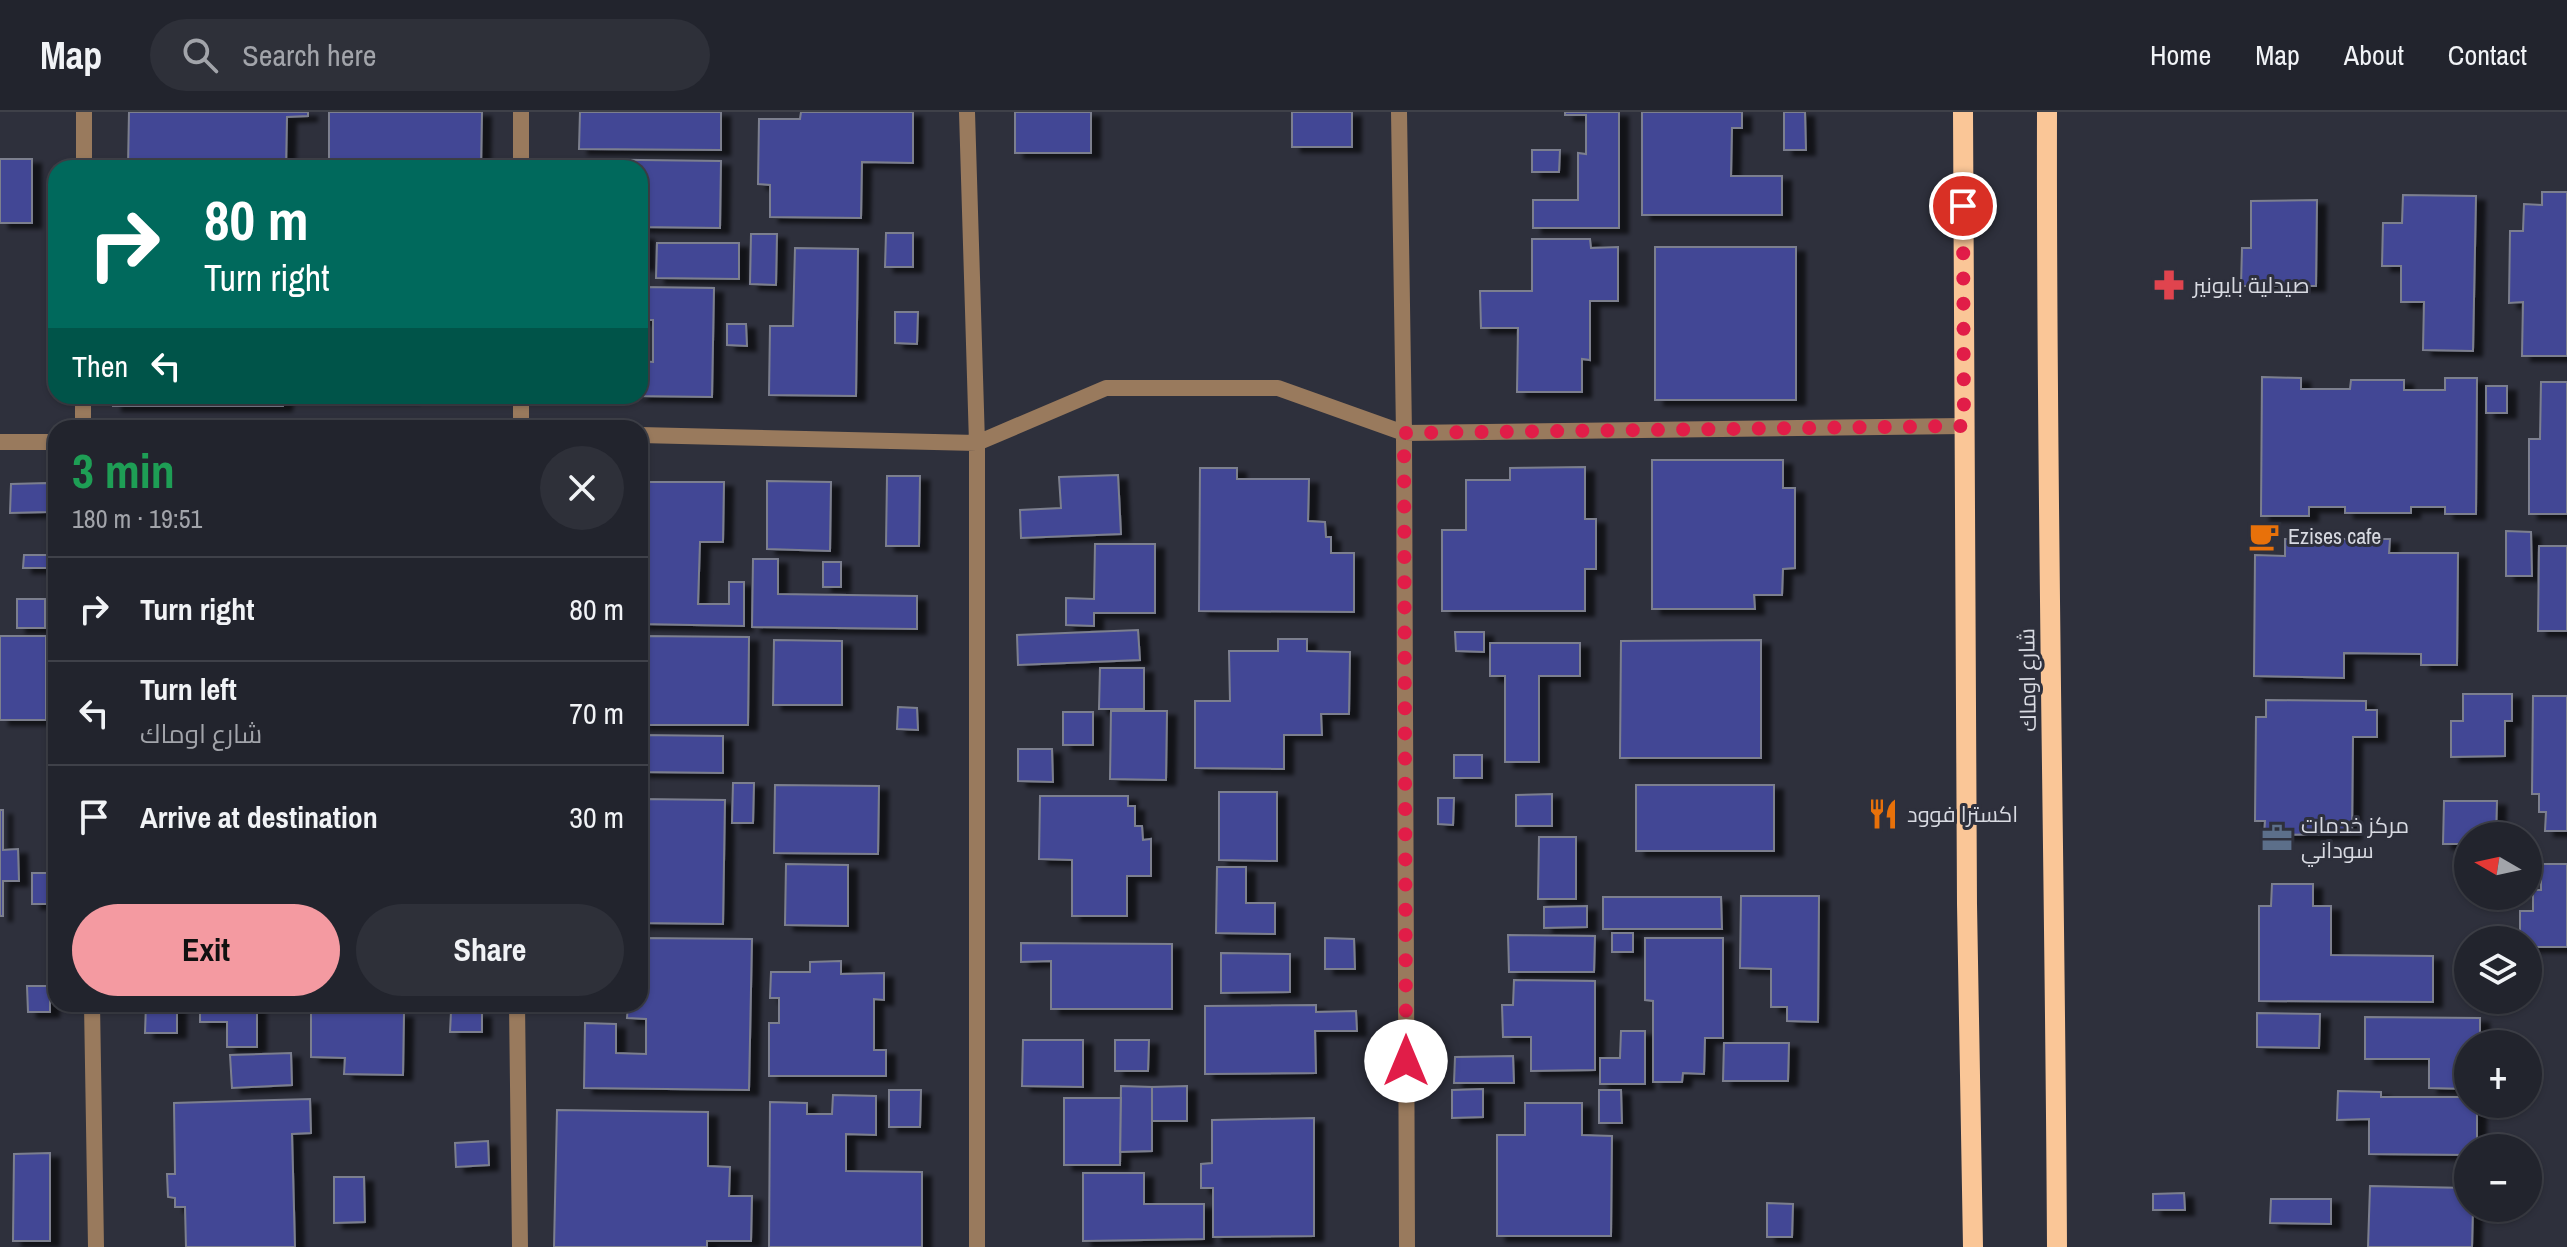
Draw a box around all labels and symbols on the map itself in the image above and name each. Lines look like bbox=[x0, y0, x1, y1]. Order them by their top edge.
pin bbox=[1929, 172, 1997, 240]
pharmacy icon: صيدلية بايونير bbox=[2152, 268, 2186, 302]
place label: صيدلية بايونير bbox=[2191, 270, 2309, 300]
cafe icon: Ezises cafe bbox=[2247, 519, 2281, 553]
place label: Ezises cafe bbox=[2288, 521, 2381, 551]
street label: شارع اوماك bbox=[2011, 628, 2043, 732]
restaurant icon: اكسترا فوود bbox=[1866, 797, 1900, 831]
place label: اكسترا فوود bbox=[1907, 799, 2018, 829]
place label: مركز خدمات سوداني bbox=[2301, 810, 2409, 867]
office icon: مركز خدمات سوداني bbox=[2260, 821, 2294, 855]
north arrow bbox=[2454, 822, 2542, 910]
position arrow bbox=[1364, 1019, 1448, 1103]

